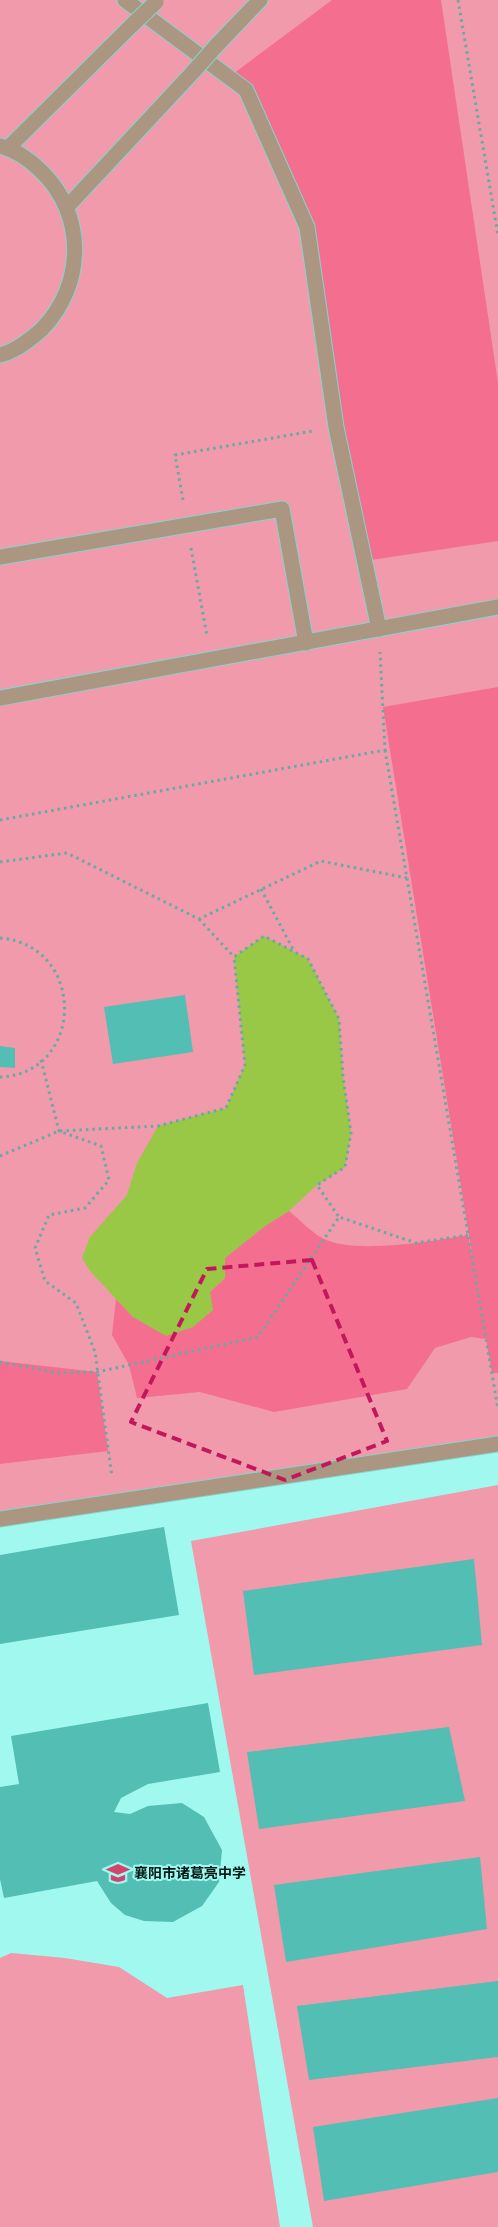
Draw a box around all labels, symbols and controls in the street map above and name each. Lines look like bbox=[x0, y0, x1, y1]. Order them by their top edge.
school or university icon: 襄阳市诸葛亮中学 bbox=[105, 1860, 131, 1886]
place label: 襄阳市诸葛亮中学 bbox=[134, 1864, 246, 1882]

